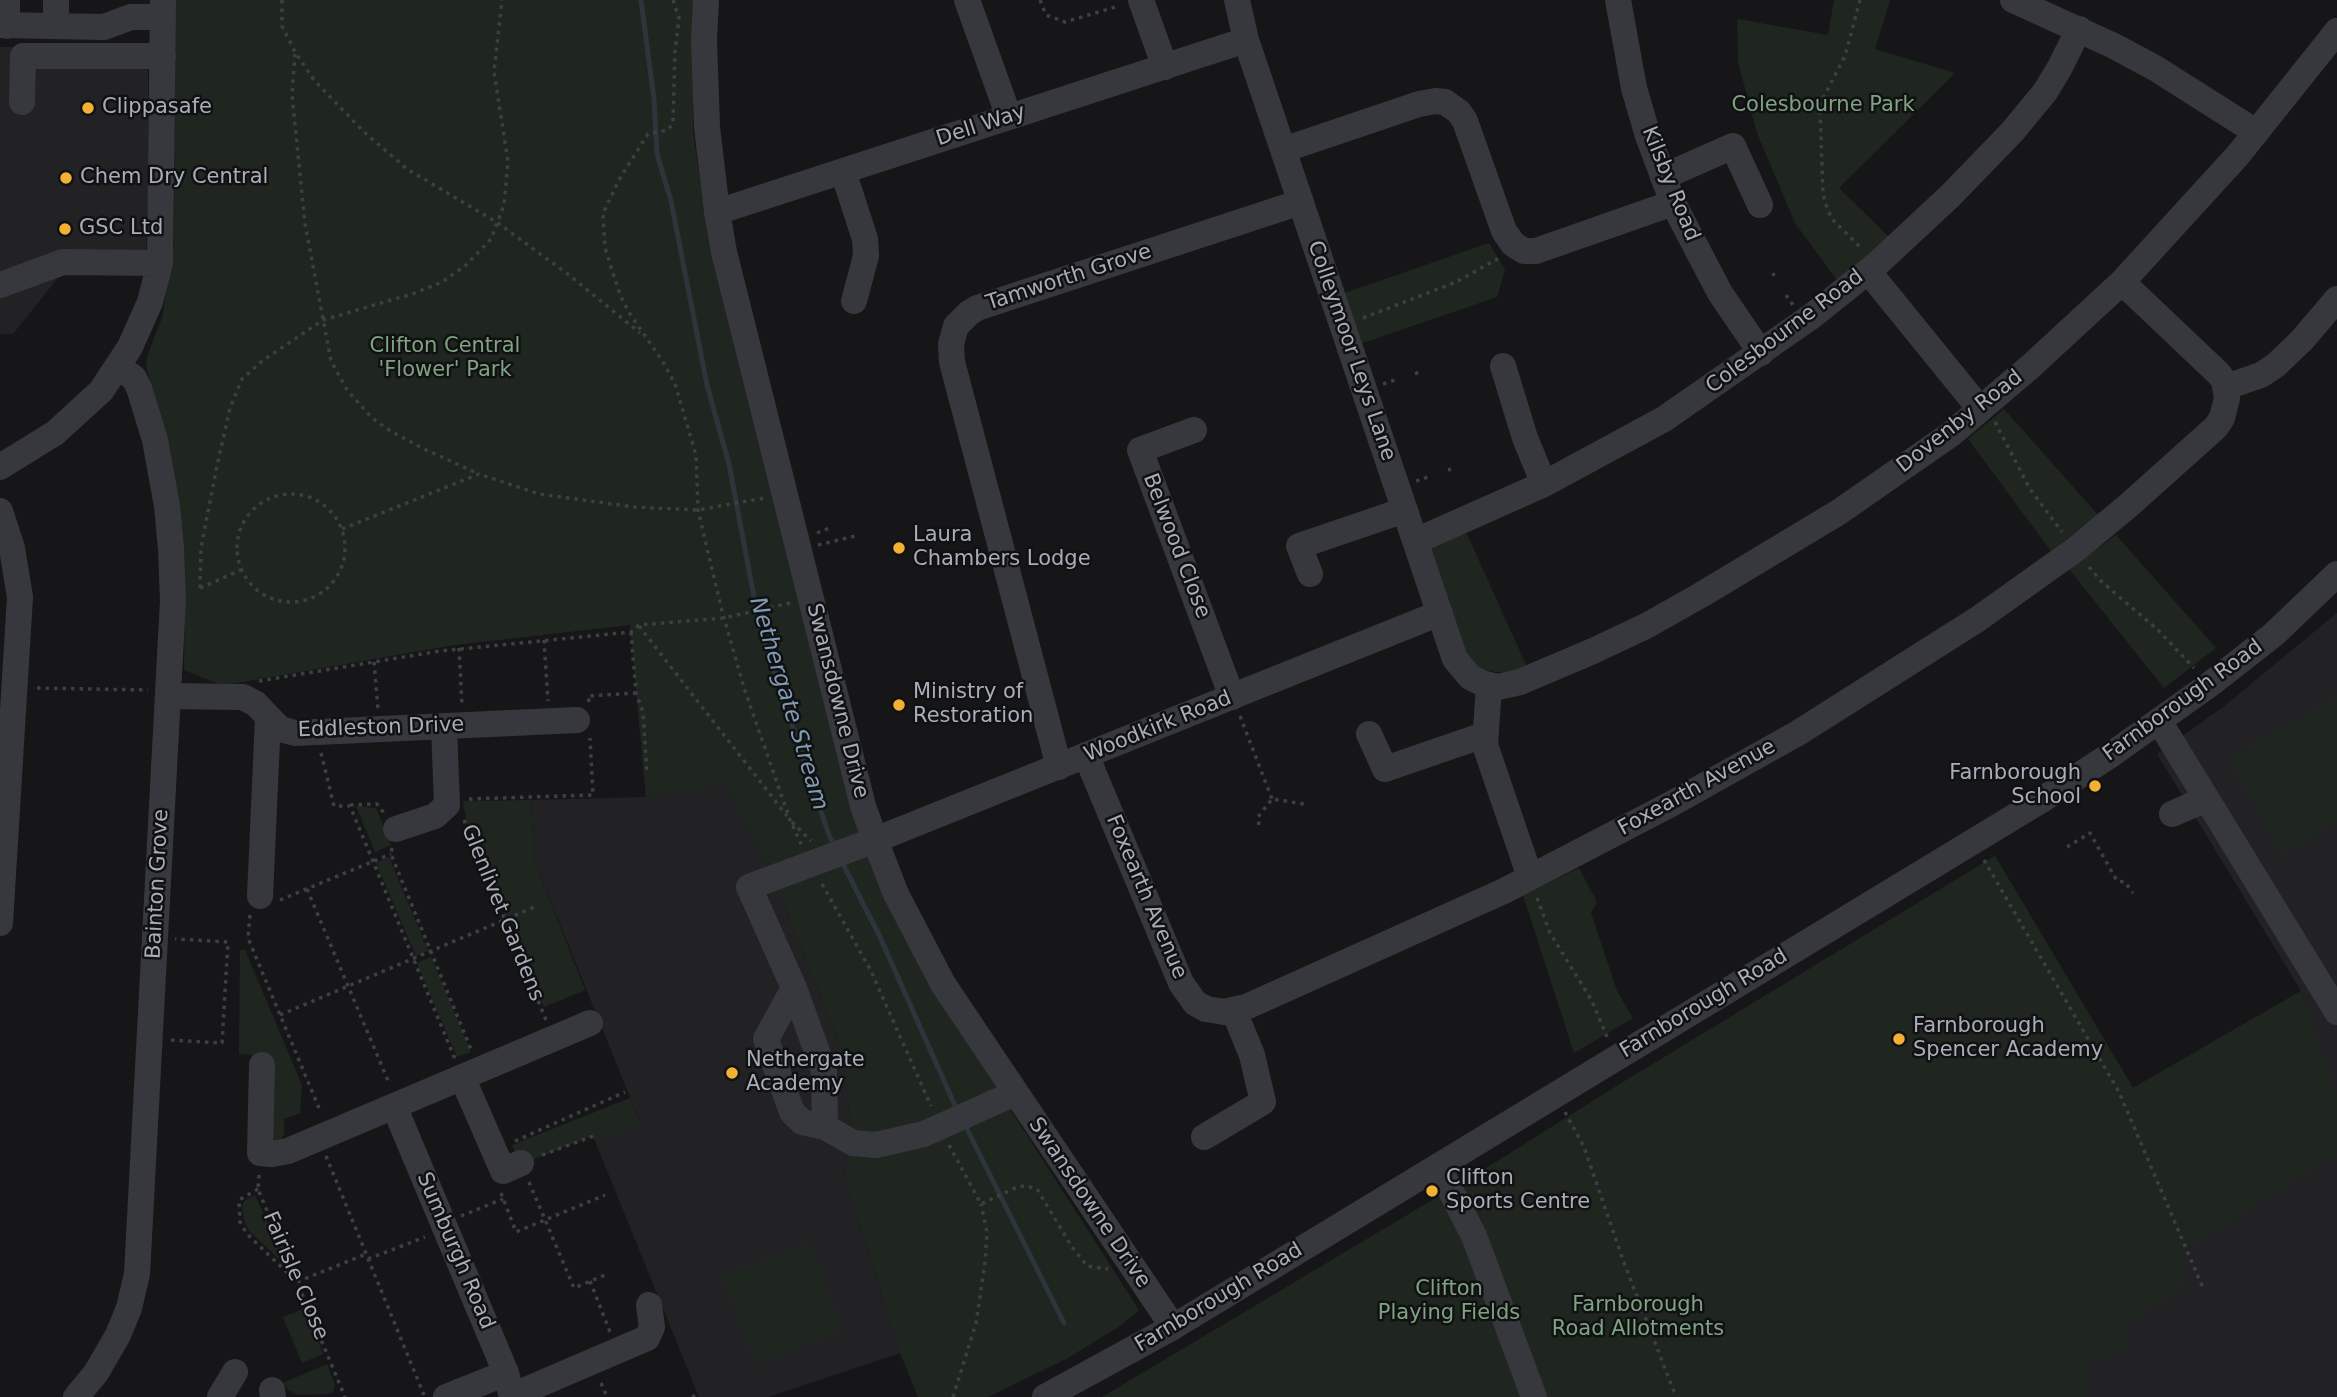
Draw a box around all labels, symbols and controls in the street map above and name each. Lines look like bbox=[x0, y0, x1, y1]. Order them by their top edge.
park label: Colesbourne Park bbox=[1731, 93, 1915, 119]
place label: Clippasafe bbox=[102, 95, 212, 121]
marker: Clippasafe bbox=[80, 100, 96, 116]
street label: Dell Way bbox=[933, 100, 1029, 152]
street label: Kilsby Road bbox=[1636, 123, 1704, 245]
place label: Chem Dry Central bbox=[80, 165, 268, 191]
marker: Chem Dry Central bbox=[58, 170, 74, 186]
place label: GSC Ltd bbox=[79, 216, 163, 242]
marker: GSC Ltd bbox=[57, 221, 73, 237]
street label: Colleymoor Leys Lane bbox=[1301, 238, 1401, 464]
street label: Tamworth Grove bbox=[983, 239, 1155, 317]
street label: Colesbourne Road bbox=[1701, 265, 1869, 399]
park label: Clifton Central 'Flower' Park bbox=[370, 334, 520, 384]
street label: Dovenby Road bbox=[1892, 365, 2028, 479]
street label: Belwood Close bbox=[1137, 470, 1215, 622]
place label: Laura Chambers Lodge bbox=[913, 523, 1091, 573]
marker: Laura Chambers Lodge bbox=[891, 540, 907, 556]
water label: Nethergate Stream bbox=[742, 594, 834, 814]
street label: Swansdowne Drive bbox=[801, 601, 873, 801]
street label: Farnborough Road bbox=[2098, 635, 2268, 767]
place label: Ministry of Restoration bbox=[913, 680, 1033, 730]
street label: Woodkirk Road bbox=[1081, 686, 1235, 768]
marker: Ministry of Restoration bbox=[891, 697, 907, 713]
street label: Eddleston Drive bbox=[297, 712, 465, 744]
street label: Foxearth Avenue bbox=[1614, 734, 1780, 842]
place label: Farnborough School bbox=[1949, 761, 2081, 811]
marker: Farnborough School bbox=[2087, 778, 2103, 794]
street label: Bainton Grove bbox=[141, 808, 175, 960]
street label: Foxearth Avenue bbox=[1100, 811, 1192, 983]
street label: Glenlivet Gardens bbox=[455, 821, 549, 1005]
street label: Farnborough Road bbox=[1616, 944, 1792, 1064]
place label: Farnborough Spencer Academy bbox=[1913, 1014, 2103, 1064]
marker: Farnborough Spencer Academy bbox=[1891, 1031, 1907, 1047]
place label: Nethergate Academy bbox=[746, 1048, 865, 1098]
marker: Nethergate Academy bbox=[724, 1065, 740, 1081]
street label: Swansdowne Drive bbox=[1023, 1113, 1155, 1293]
place label: Clifton Sports Centre bbox=[1446, 1166, 1590, 1216]
street label: Sumburgh Road bbox=[411, 1169, 499, 1333]
marker: Clifton Sports Centre bbox=[1424, 1183, 1440, 1199]
street label: Fairisle Close bbox=[257, 1208, 333, 1344]
street label: Farnborough Road bbox=[1131, 1238, 1307, 1358]
park label: Clifton Playing Fields bbox=[1378, 1277, 1520, 1327]
park label: Farnborough Road Allotments bbox=[1552, 1293, 1724, 1343]

